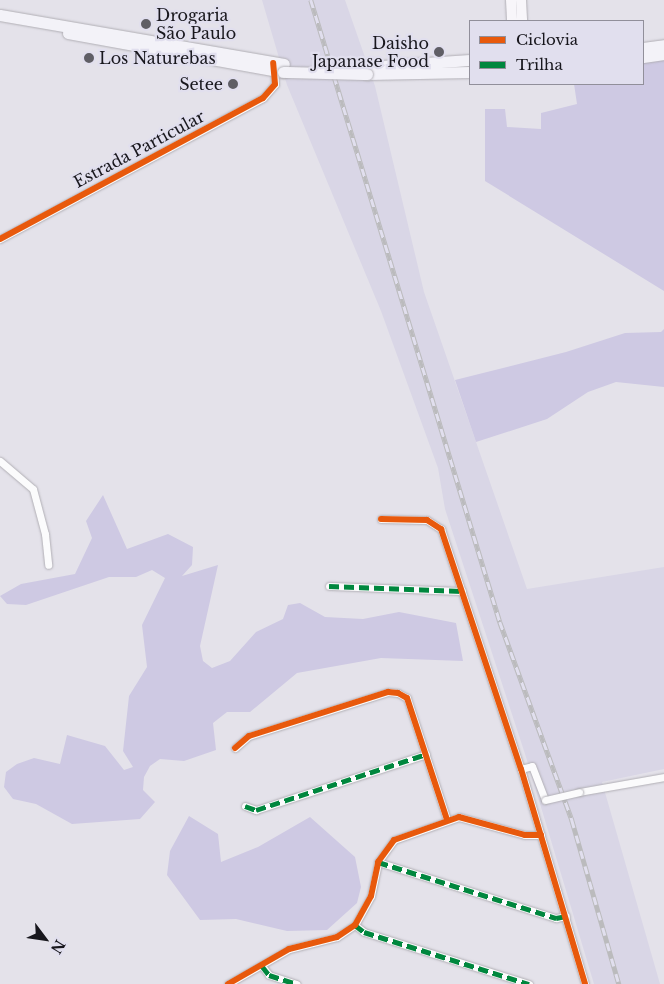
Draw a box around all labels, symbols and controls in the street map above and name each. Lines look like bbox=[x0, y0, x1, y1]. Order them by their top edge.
place label: Drogaria São Paulo bbox=[156, 5, 236, 43]
marker: Drogaria São Paulo bbox=[140, 18, 152, 30]
legend bbox=[469, 20, 644, 85]
text: Ciclovia bbox=[516, 30, 578, 49]
place label: Daisho Japanase Food bbox=[312, 33, 429, 71]
marker: Daisho Japanase Food bbox=[433, 46, 445, 58]
place label: Los Naturebas bbox=[99, 48, 216, 68]
marker: Los Naturebas bbox=[83, 52, 95, 64]
text: Trilha bbox=[516, 55, 563, 74]
place label: Setee bbox=[179, 74, 223, 94]
marker: Setee bbox=[227, 78, 239, 90]
street label: Estrada Particular bbox=[70, 106, 208, 192]
north arrow bbox=[20, 914, 70, 964]
text: N bbox=[47, 936, 69, 957]

